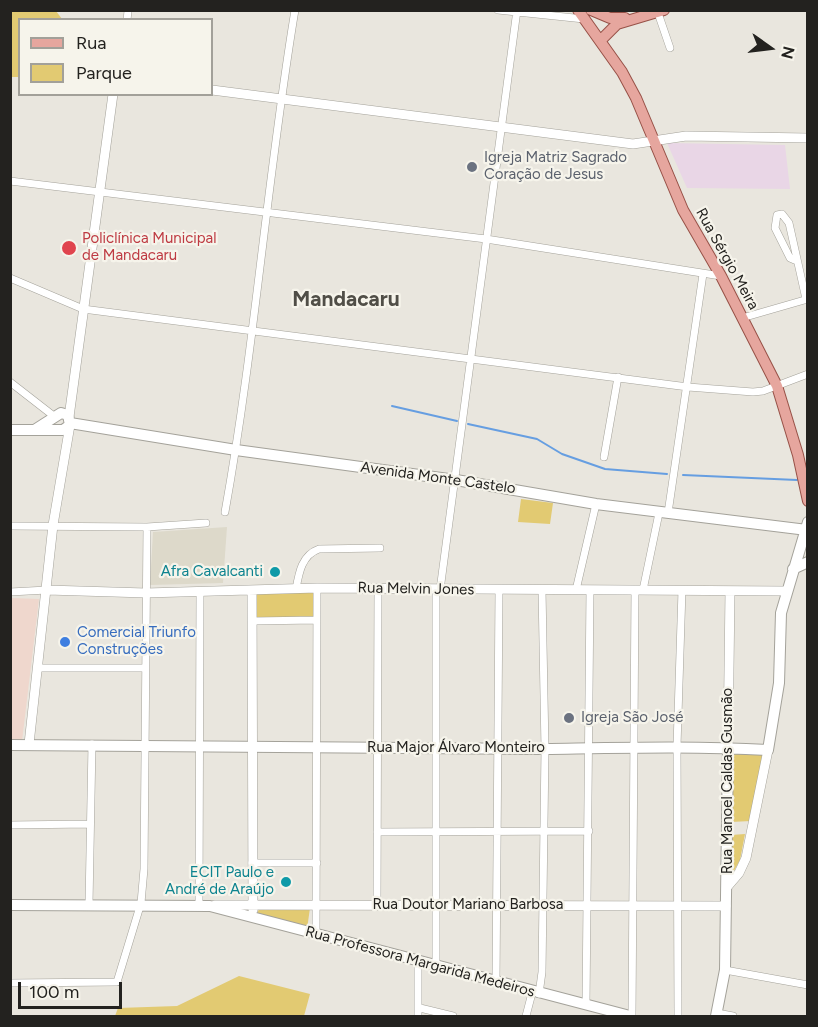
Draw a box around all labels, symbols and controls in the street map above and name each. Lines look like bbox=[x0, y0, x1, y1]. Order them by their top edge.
legend bbox=[18, 18, 213, 96]
north arrow bbox=[740, 18, 800, 78]
text: Rua bbox=[76, 32, 107, 54]
text: N bbox=[777, 44, 799, 61]
text: Parque bbox=[76, 62, 132, 84]
place label: Igreja Matriz Sagrado Coração de Jesus bbox=[484, 149, 627, 184]
marker: Igreja Matriz Sagrado Coração de Jesus bbox=[465, 160, 479, 174]
street label: Rua Sérgio Meira bbox=[692, 205, 762, 313]
place label: Policlínica Municipal de Mandacaru bbox=[82, 230, 217, 265]
marker: Policlínica Municipal de Mandacaru bbox=[60, 239, 78, 257]
district label: Mandacaru bbox=[292, 287, 400, 313]
street label: Avenida Monte Castelo bbox=[359, 458, 517, 498]
place label: Afra Cavalcanti bbox=[161, 563, 263, 581]
marker: Afra Cavalcanti bbox=[268, 565, 282, 579]
street label: Rua Melvin Jones bbox=[358, 579, 474, 599]
place label: Comercial Triunfo Construções bbox=[77, 624, 196, 659]
marker: Comercial Triunfo Construções bbox=[58, 635, 72, 649]
street label: Rua Manoel Caldas Gusmão bbox=[719, 688, 737, 874]
place label: Igreja São José bbox=[581, 709, 683, 727]
marker: Igreja São José bbox=[562, 711, 576, 725]
street label: Rua Major Álvaro Monteiro bbox=[367, 739, 545, 757]
place label: ECIT Paulo e André de Araújo bbox=[165, 864, 274, 899]
marker: ECIT Paulo e André de Araújo bbox=[279, 875, 293, 889]
street label: Rua Doutor Mariano Barbosa bbox=[373, 896, 563, 914]
street label: Rua Professora Margarida Medeiros bbox=[303, 923, 537, 1001]
scale bar bbox=[21, 970, 124, 1008]
text: 100 m bbox=[29, 981, 79, 1003]

